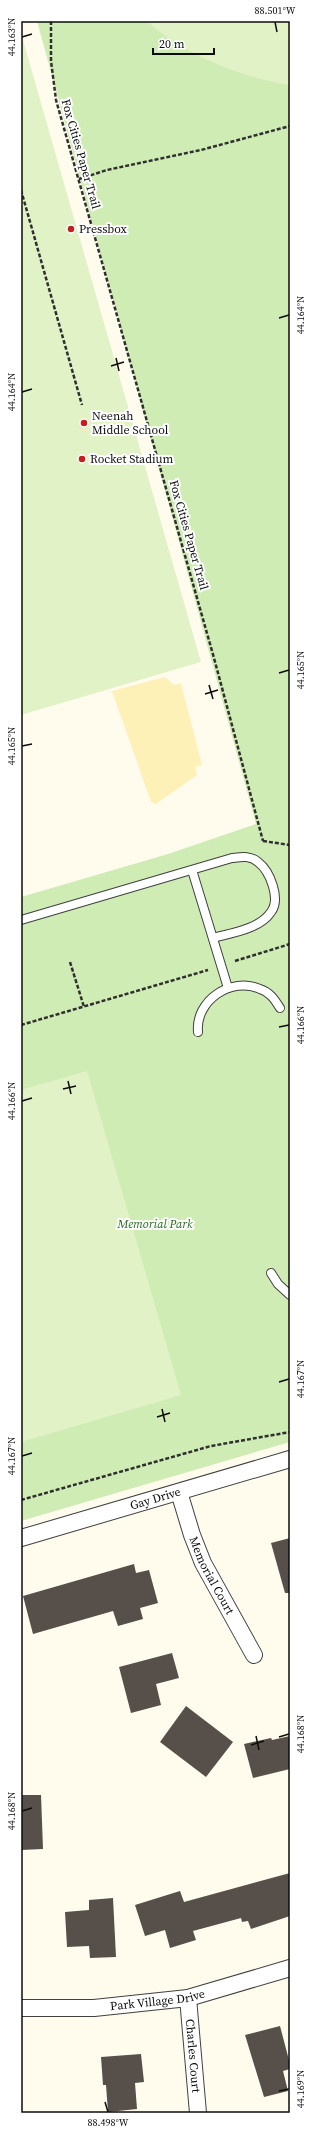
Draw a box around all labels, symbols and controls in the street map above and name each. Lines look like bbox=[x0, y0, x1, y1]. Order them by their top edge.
text: 88.501°W bbox=[255, 4, 296, 17]
text: 44.163°N bbox=[5, 18, 18, 56]
scale bar bbox=[153, 30, 214, 56]
text: 20 m bbox=[159, 36, 185, 52]
street label: Fox Cities Paper Trail bbox=[58, 97, 104, 211]
place label: Pressbox bbox=[79, 221, 128, 237]
marker: Pressbox bbox=[66, 224, 76, 234]
text: 44.164°N bbox=[294, 296, 307, 334]
text: 44.164°N bbox=[5, 373, 18, 411]
place label: Neenah Middle School bbox=[92, 408, 169, 438]
marker: Neenah Middle School bbox=[79, 418, 89, 428]
place label: Rocket Stadium bbox=[90, 451, 174, 467]
marker: Rocket Stadium bbox=[77, 454, 87, 464]
street label: Fox Cities Paper Trail bbox=[166, 478, 212, 592]
text: 44.165°N bbox=[294, 651, 307, 689]
text: 44.165°N bbox=[5, 727, 18, 765]
text: 44.166°N bbox=[294, 1006, 307, 1044]
text: 44.166°N bbox=[5, 1082, 18, 1120]
park label: Memorial Park bbox=[116, 1216, 193, 1232]
text: 44.167°N bbox=[294, 1360, 307, 1398]
text: 44.167°N bbox=[5, 1437, 18, 1475]
street label: Gay Drive bbox=[128, 1484, 183, 1514]
street label: Memorial Court bbox=[185, 1534, 238, 1617]
text: 44.168°N bbox=[294, 1715, 307, 1753]
text: 44.168°N bbox=[5, 1792, 18, 1830]
street label: Park Village Drive bbox=[109, 1985, 207, 2014]
street label: Charles Court bbox=[182, 2018, 204, 2093]
text: 44.169°N bbox=[294, 2070, 307, 2108]
text: 88.498°W bbox=[88, 2116, 129, 2129]

